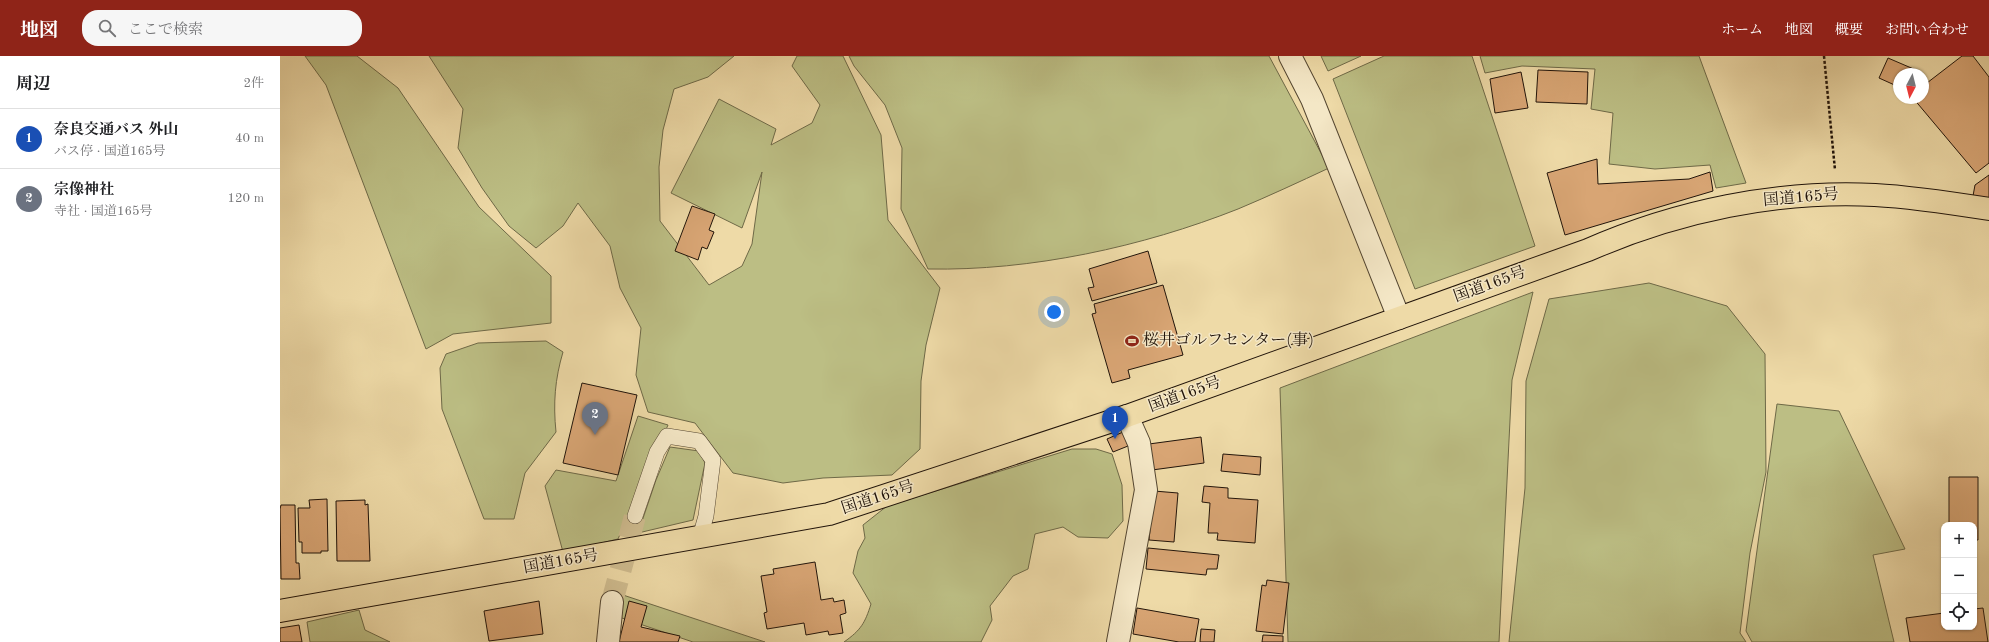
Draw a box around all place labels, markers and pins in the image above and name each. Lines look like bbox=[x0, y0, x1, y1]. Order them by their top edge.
place label: 桜井ゴルフセンター(事) bbox=[1143, 331, 1314, 349]
sports icon: 桜井ゴルフセンター(事) bbox=[1124, 333, 1140, 349]
pin: 2 bbox=[582, 402, 608, 435]
pin: 1 bbox=[1102, 406, 1128, 439]

